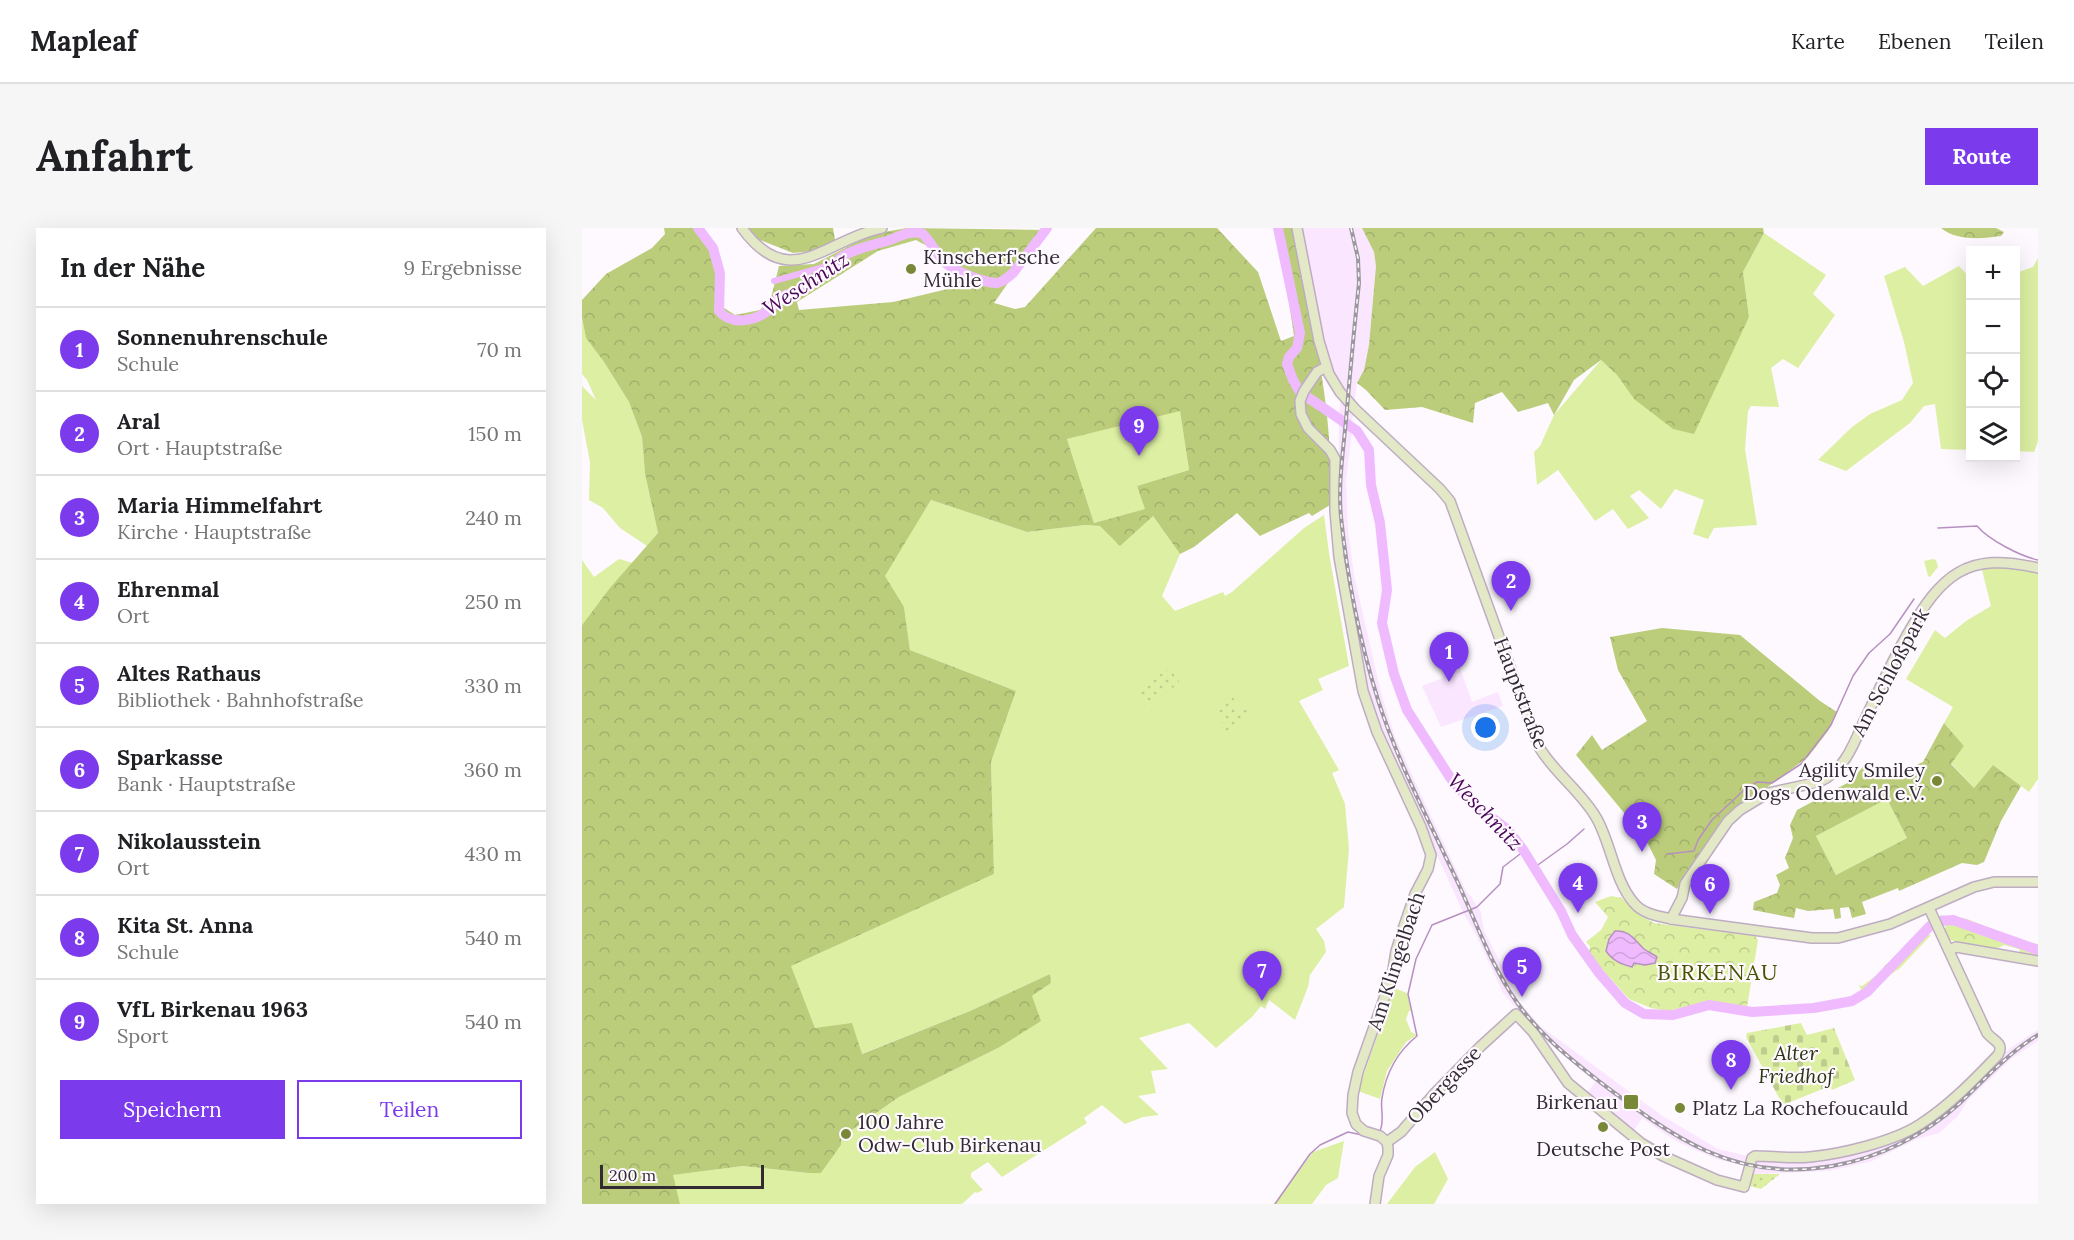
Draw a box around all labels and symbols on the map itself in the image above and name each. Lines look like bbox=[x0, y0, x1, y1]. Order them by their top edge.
place label: Kinscherf'sche Mühle bbox=[923, 244, 1060, 292]
water label: Weschnitz bbox=[757, 246, 854, 322]
marker: Kinscherf'sche Mühle bbox=[904, 262, 918, 276]
pin: 9 bbox=[1120, 406, 1158, 456]
pin: 2 bbox=[1492, 562, 1530, 611]
street label: Am Schloßpark bbox=[1845, 603, 1934, 741]
pin: 1 bbox=[1430, 632, 1468, 682]
street label: Hauptstraße bbox=[1489, 633, 1554, 752]
your location bbox=[1471, 713, 1500, 742]
place label: Agility Smiley Dogs Odenwald e.V. bbox=[1743, 757, 1925, 805]
water label: Weschnitz bbox=[1442, 767, 1529, 856]
marker: Agility Smiley Dogs Odenwald e.V. bbox=[1930, 774, 1944, 788]
pin: 3 bbox=[1622, 802, 1662, 852]
pin: 4 bbox=[1558, 864, 1598, 913]
pin: 6 bbox=[1690, 864, 1730, 914]
street label: Am Klingelbach bbox=[1361, 888, 1430, 1034]
pin: 5 bbox=[1502, 948, 1542, 997]
pin: 7 bbox=[1242, 952, 1282, 1001]
district label: BIRKENAU bbox=[1657, 958, 1779, 986]
street label: Obergasse bbox=[1401, 1040, 1486, 1129]
pin: 8 bbox=[1712, 1040, 1750, 1090]
park label: Alter Friedhof bbox=[1758, 1040, 1835, 1088]
place label: Birkenau bbox=[1536, 1089, 1618, 1114]
marker: Birkenau bbox=[1622, 1093, 1640, 1111]
place label: Platz La Rochefoucauld bbox=[1692, 1095, 1908, 1120]
marker: Platz La Rochefoucauld bbox=[1673, 1101, 1687, 1115]
place label: 100 Jahre Odw-Club Birkenau bbox=[858, 1109, 1042, 1157]
marker: Deutsche Post bbox=[1596, 1120, 1610, 1134]
marker: 100 Jahre Odw-Club Birkenau bbox=[839, 1127, 853, 1141]
place label: Deutsche Post bbox=[1536, 1136, 1670, 1161]
scale bar bbox=[600, 1162, 764, 1190]

